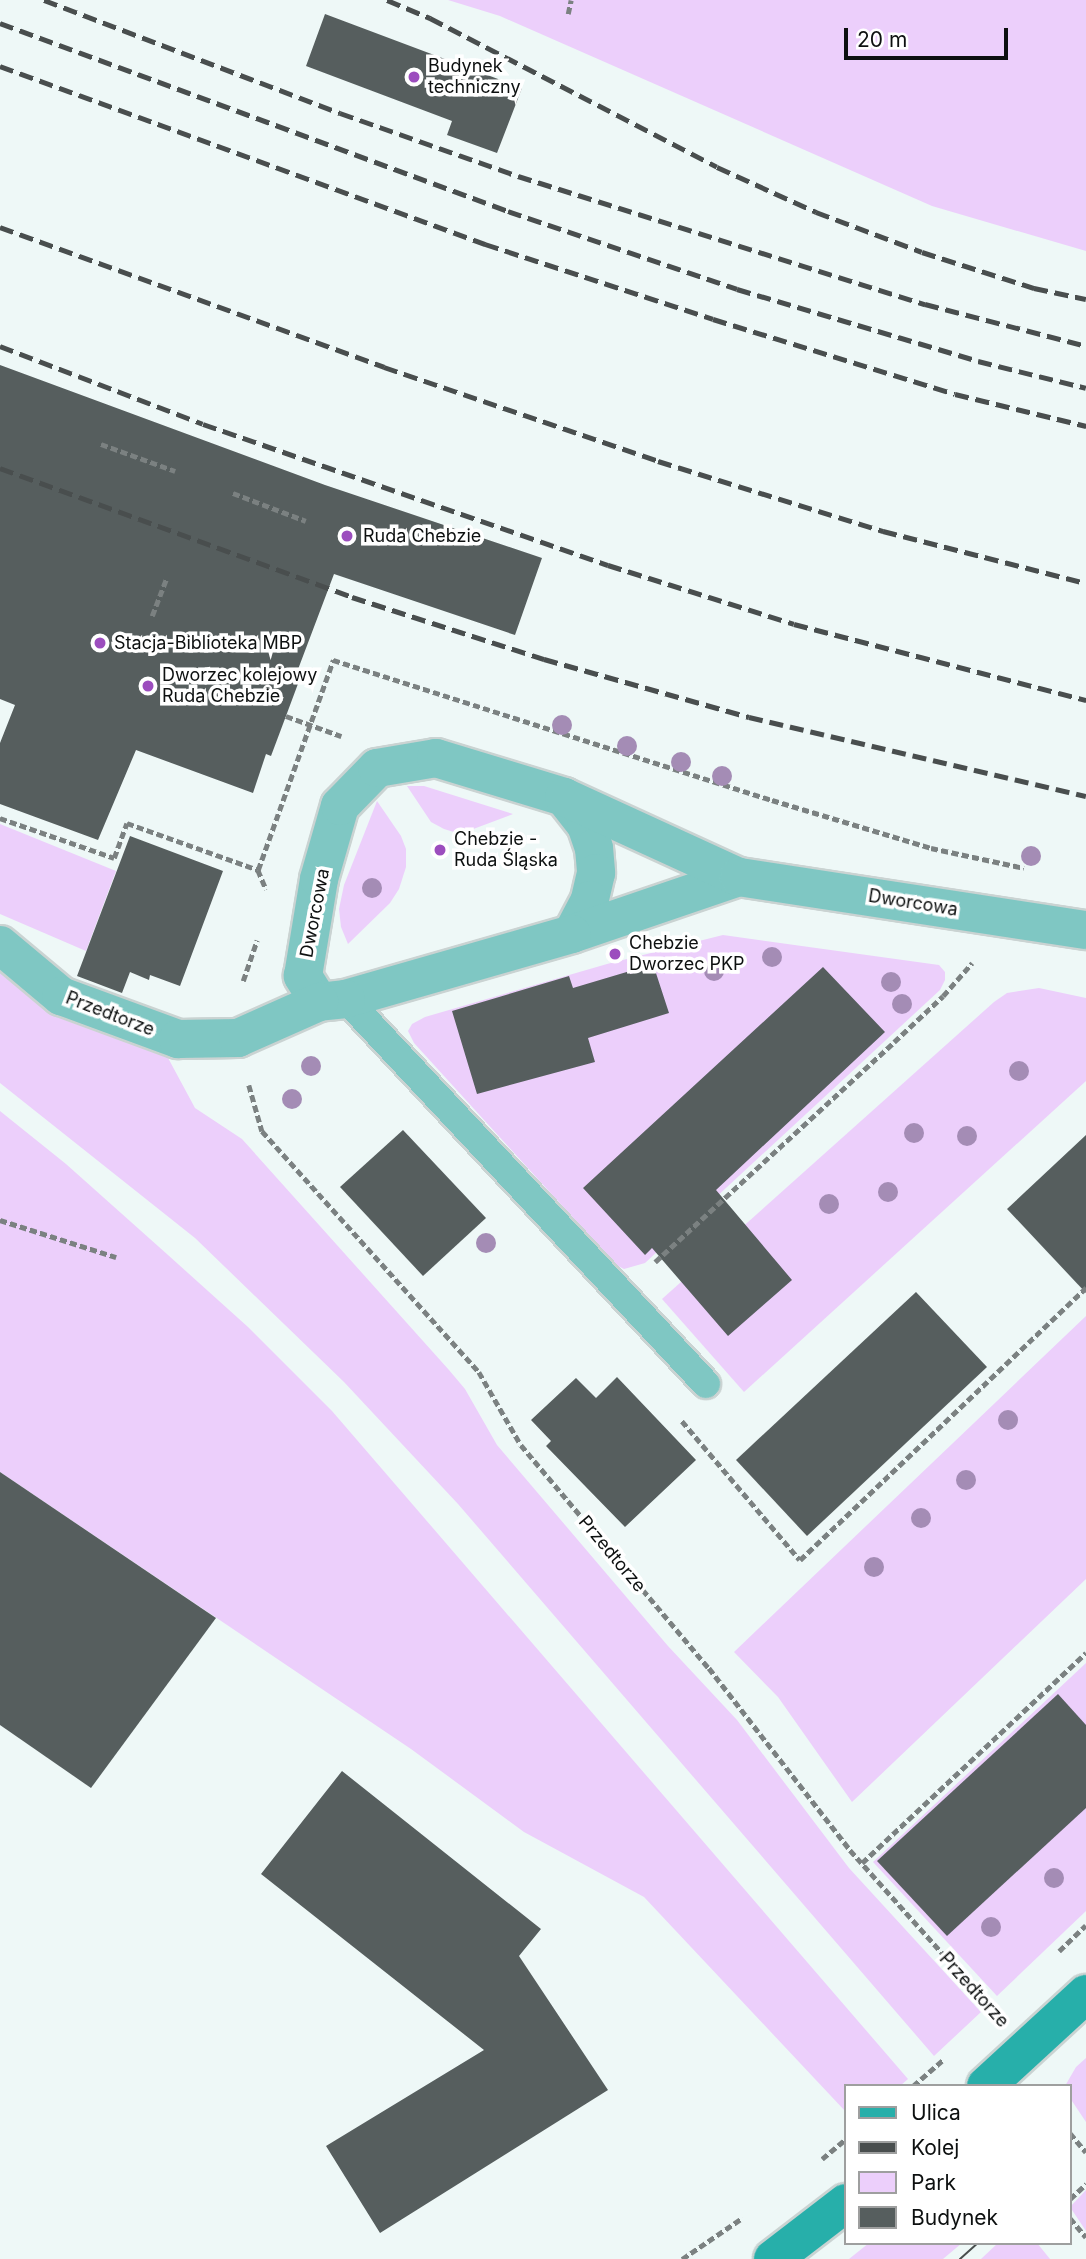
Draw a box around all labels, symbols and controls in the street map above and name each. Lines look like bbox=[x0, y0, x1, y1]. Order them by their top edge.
scale bar bbox=[848, 14, 1012, 58]
text: 20 m bbox=[857, 27, 907, 52]
place label: Budynek techniczny bbox=[428, 56, 521, 98]
marker: Budynek techniczny bbox=[406, 69, 422, 85]
place label: Ruda Chebzie bbox=[363, 525, 481, 547]
marker: Ruda Chebzie bbox=[337, 526, 357, 546]
place label: Stacja-Biblioteka MBP bbox=[114, 632, 302, 654]
marker: Stacja-Biblioteka MBP bbox=[92, 635, 108, 651]
place label: Dworzec kolejowy Ruda Chebzie bbox=[162, 665, 317, 708]
marker: Dworzec kolejowy Ruda Chebzie bbox=[140, 678, 156, 694]
place label: Chebzie - Ruda Śląska bbox=[454, 829, 558, 872]
marker: Chebzie - Ruda Śląska bbox=[432, 842, 448, 858]
street label: Dworcowa bbox=[296, 867, 334, 959]
street label: Dworcowa bbox=[867, 885, 959, 921]
place label: Chebzie Dworzec PKP bbox=[629, 933, 745, 976]
marker: Chebzie Dworzec PKP bbox=[607, 946, 623, 962]
street label: Przedtorze bbox=[63, 987, 157, 1041]
street label: Przedtorze bbox=[574, 1511, 650, 1597]
street label: Przedtorze bbox=[935, 1948, 1013, 2032]
legend bbox=[844, 2084, 1072, 2245]
text: Ulica bbox=[911, 2100, 961, 2125]
text: Kolej bbox=[911, 2135, 959, 2160]
text: Park bbox=[911, 2170, 956, 2195]
text: Budynek bbox=[911, 2205, 998, 2230]

